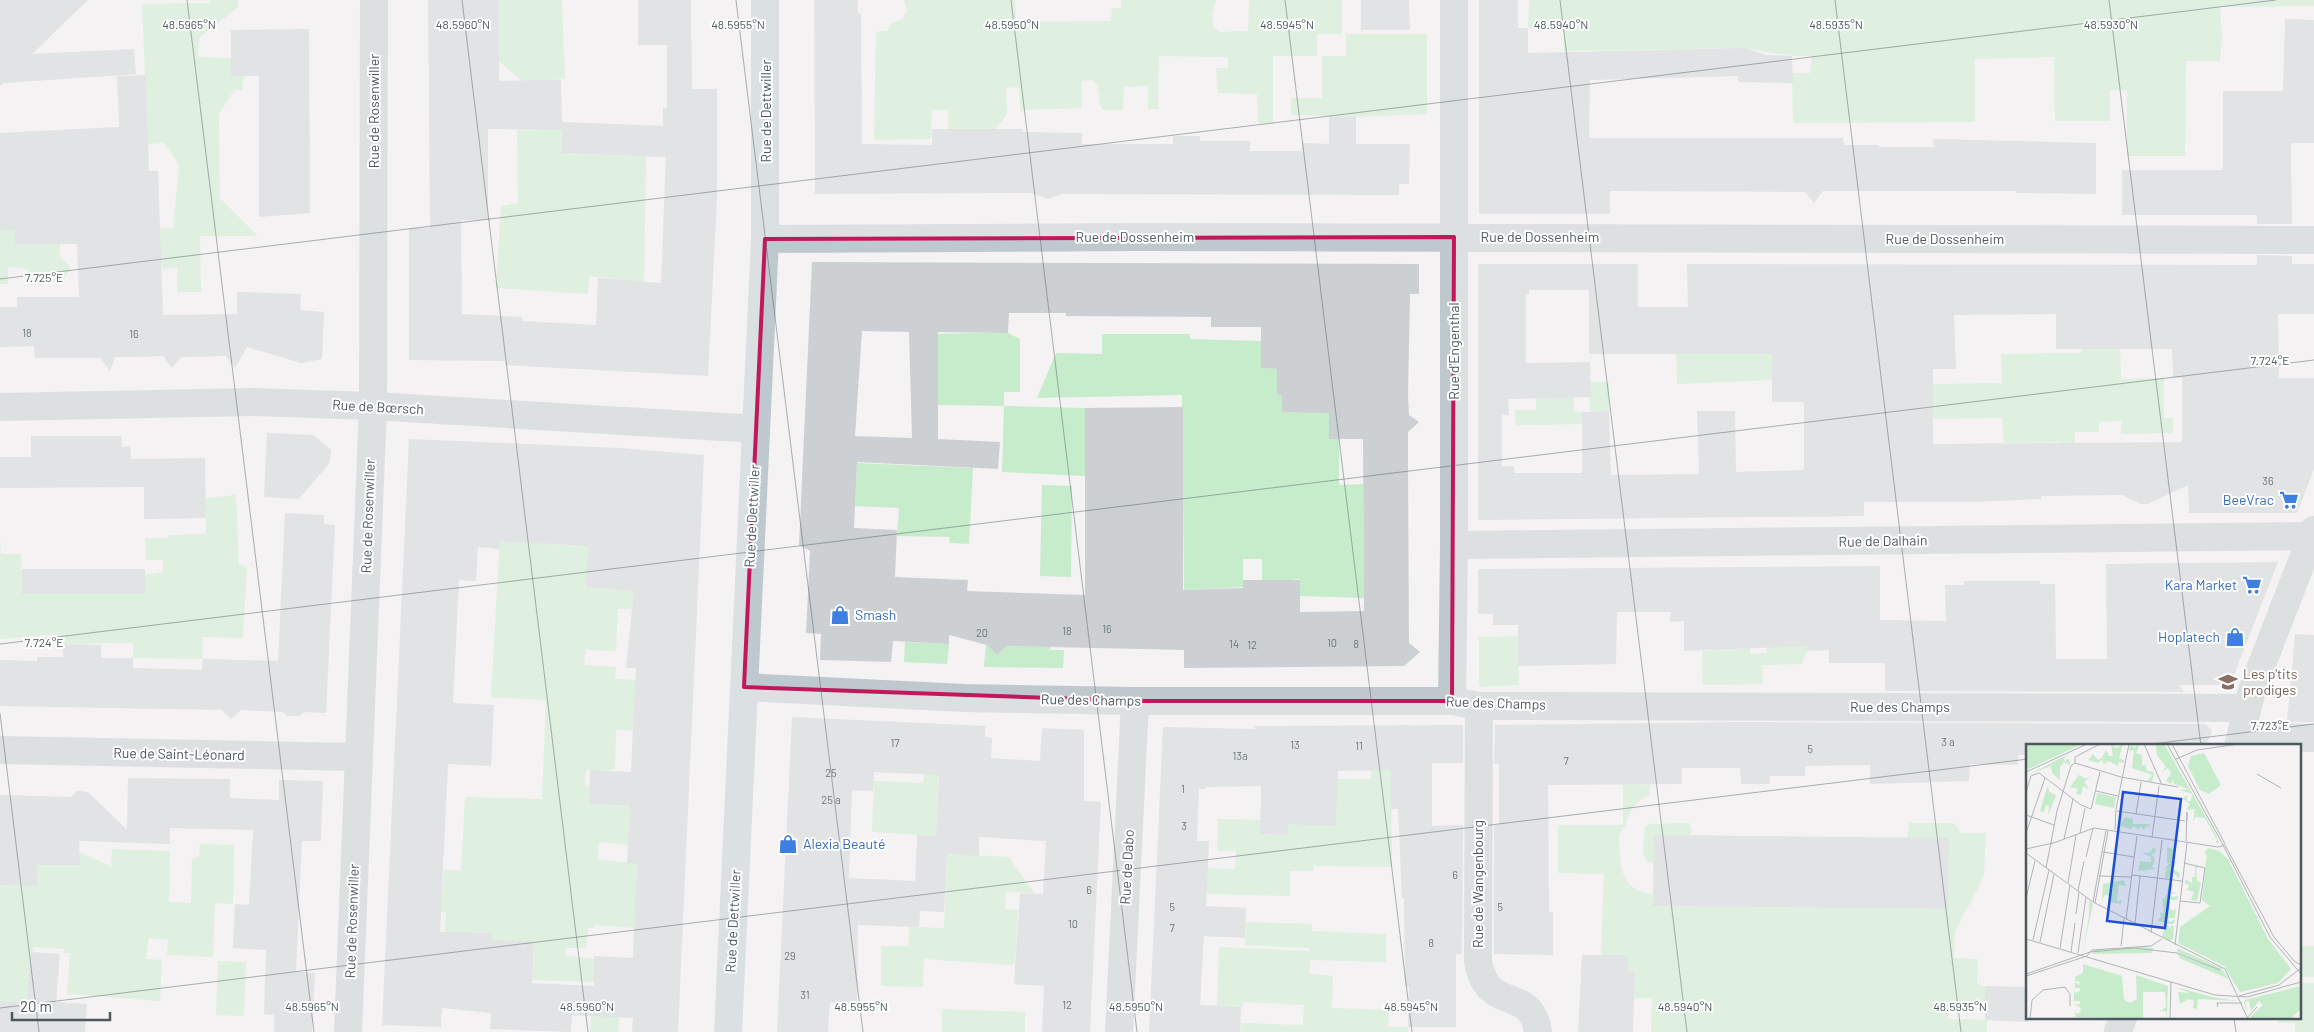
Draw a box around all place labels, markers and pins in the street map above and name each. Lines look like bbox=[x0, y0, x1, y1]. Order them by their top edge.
supermarket icon: BeeVrac bbox=[2278, 489, 2300, 511]
place label: BeeVrac bbox=[2223, 491, 2274, 508]
supermarket icon: Kara Market bbox=[2241, 574, 2263, 596]
place label: Kara Market bbox=[2165, 576, 2237, 593]
shop icon: Smash bbox=[829, 604, 851, 626]
place label: Smash bbox=[855, 606, 896, 623]
shop icon: Hoplatech bbox=[2224, 626, 2246, 648]
place label: Hoplatech bbox=[2158, 628, 2220, 645]
place label: Les p'tits prodiges bbox=[2243, 665, 2298, 698]
school or university icon: Les p'tits prodiges bbox=[2217, 671, 2239, 693]
shop icon: Alexia Beauté bbox=[777, 833, 799, 855]
place label: Alexia Beauté bbox=[803, 835, 885, 852]

